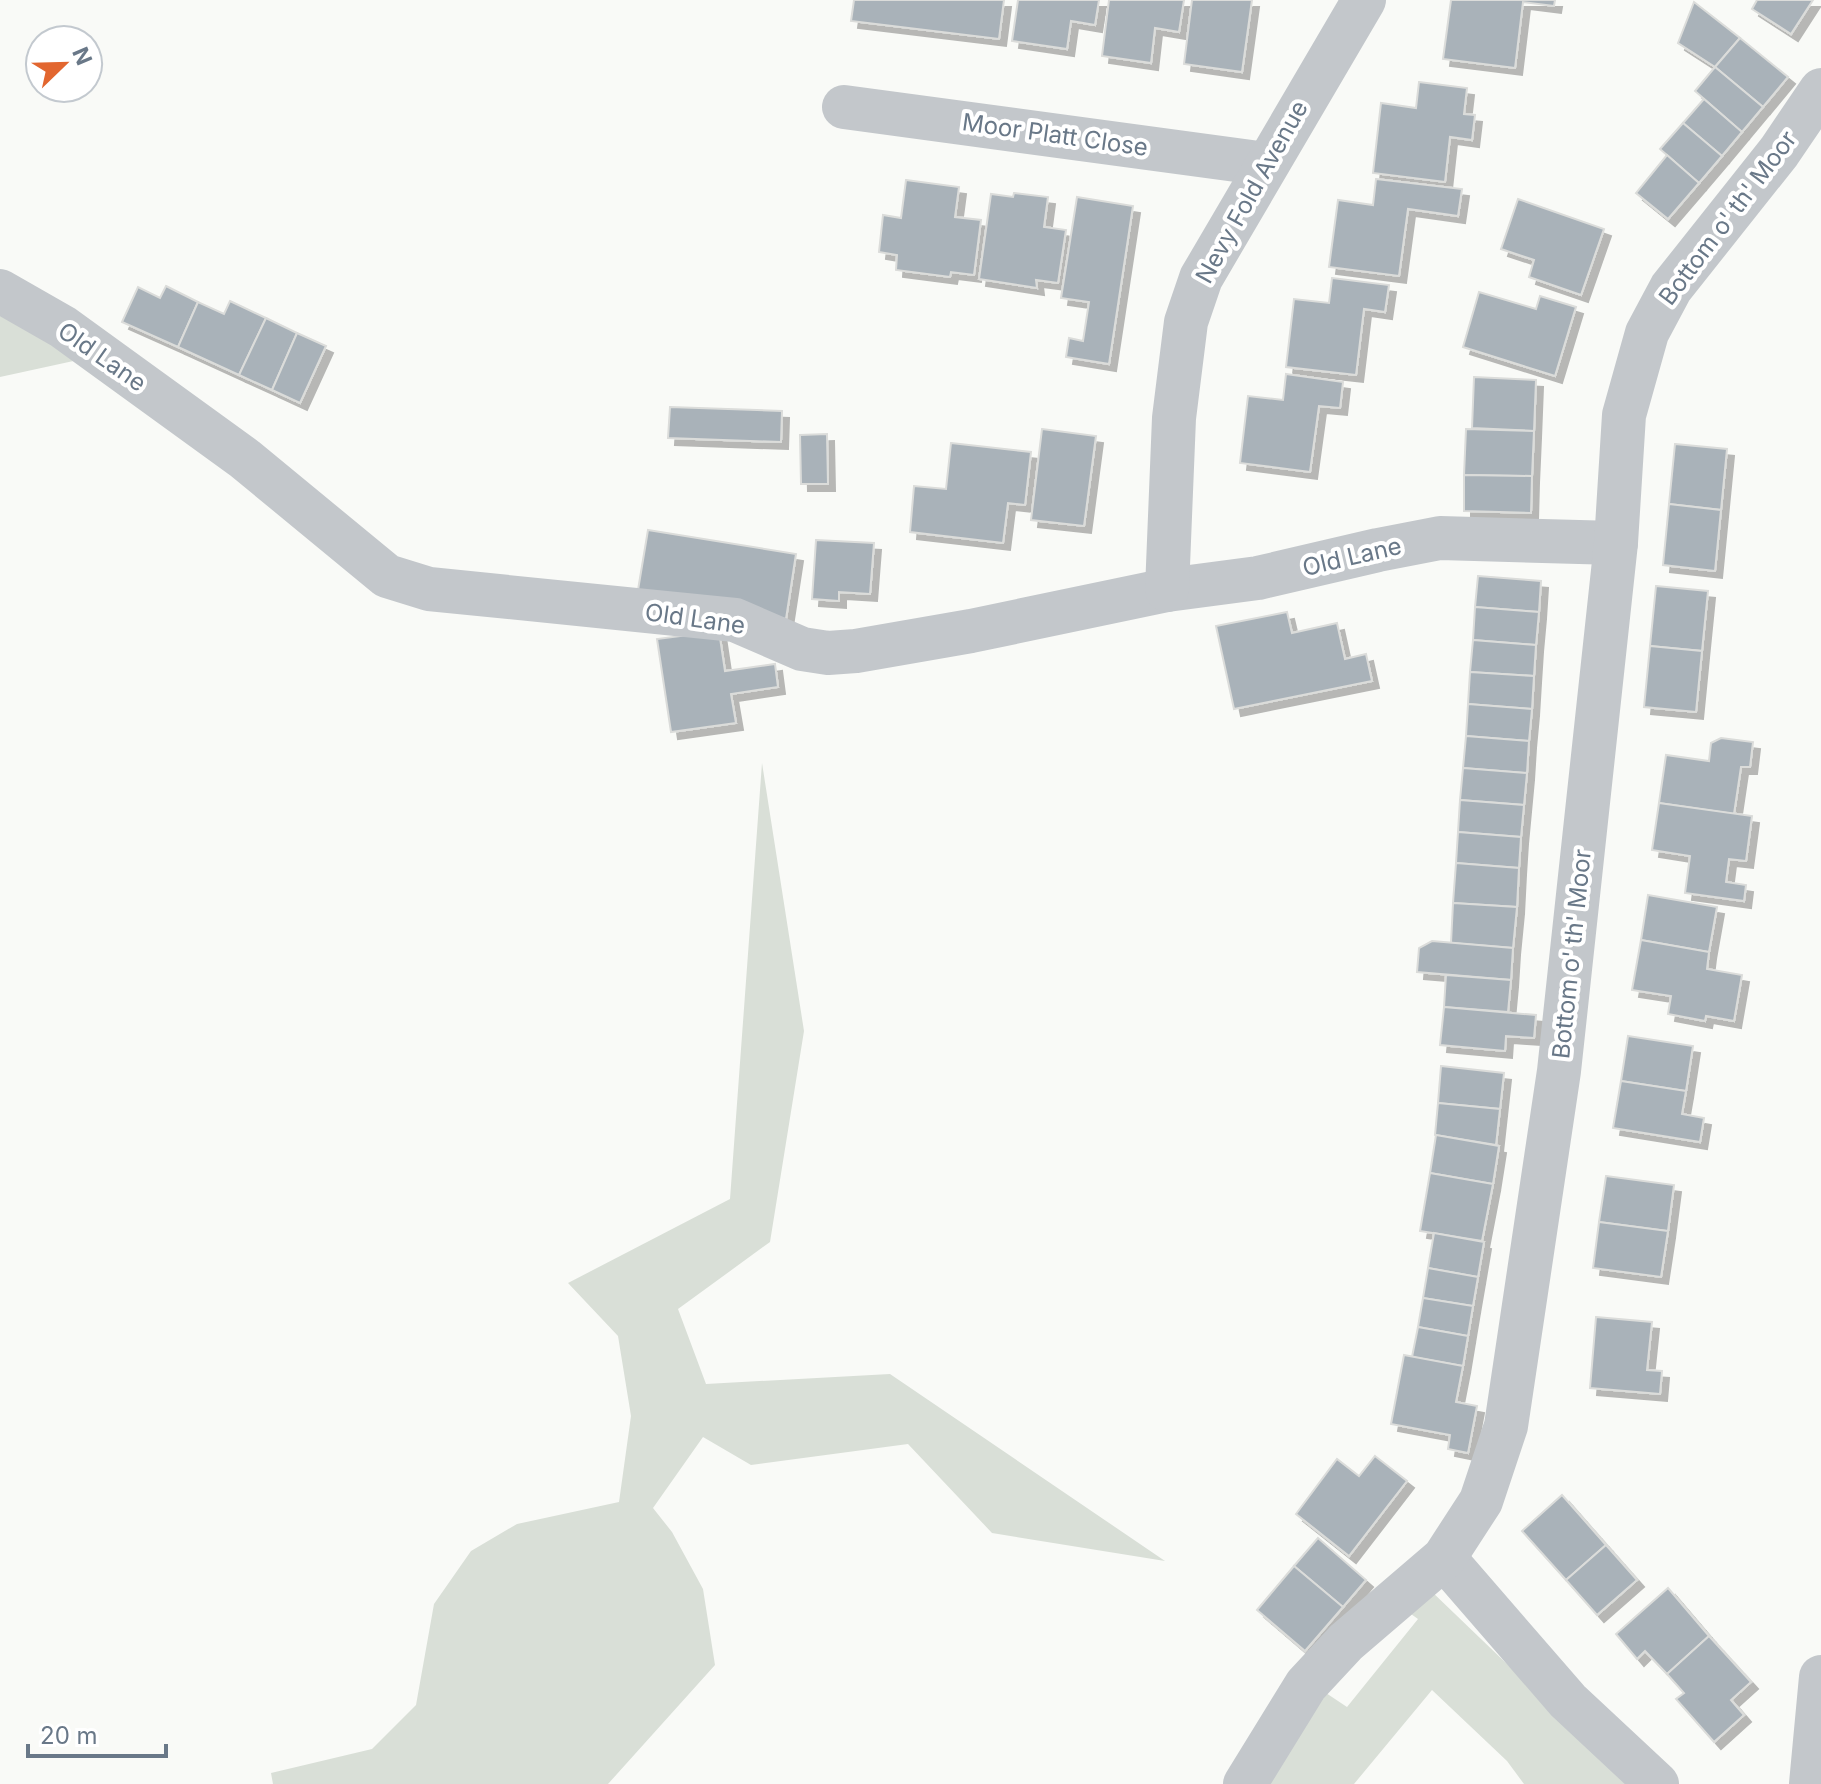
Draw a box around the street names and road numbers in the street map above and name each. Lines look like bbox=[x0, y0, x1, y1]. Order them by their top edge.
street label: Nevy Fold Avenue bbox=[1189, 95, 1314, 288]
street label: Moor Platt Close bbox=[960, 107, 1150, 162]
street label: Bottom o' th' Moor bbox=[1653, 125, 1803, 311]
street label: Old Lane bbox=[53, 316, 152, 397]
street label: Old Lane bbox=[1300, 531, 1404, 582]
street label: Old Lane bbox=[643, 597, 747, 640]
street label: Bottom o' th' Moor bbox=[1546, 848, 1597, 1060]

